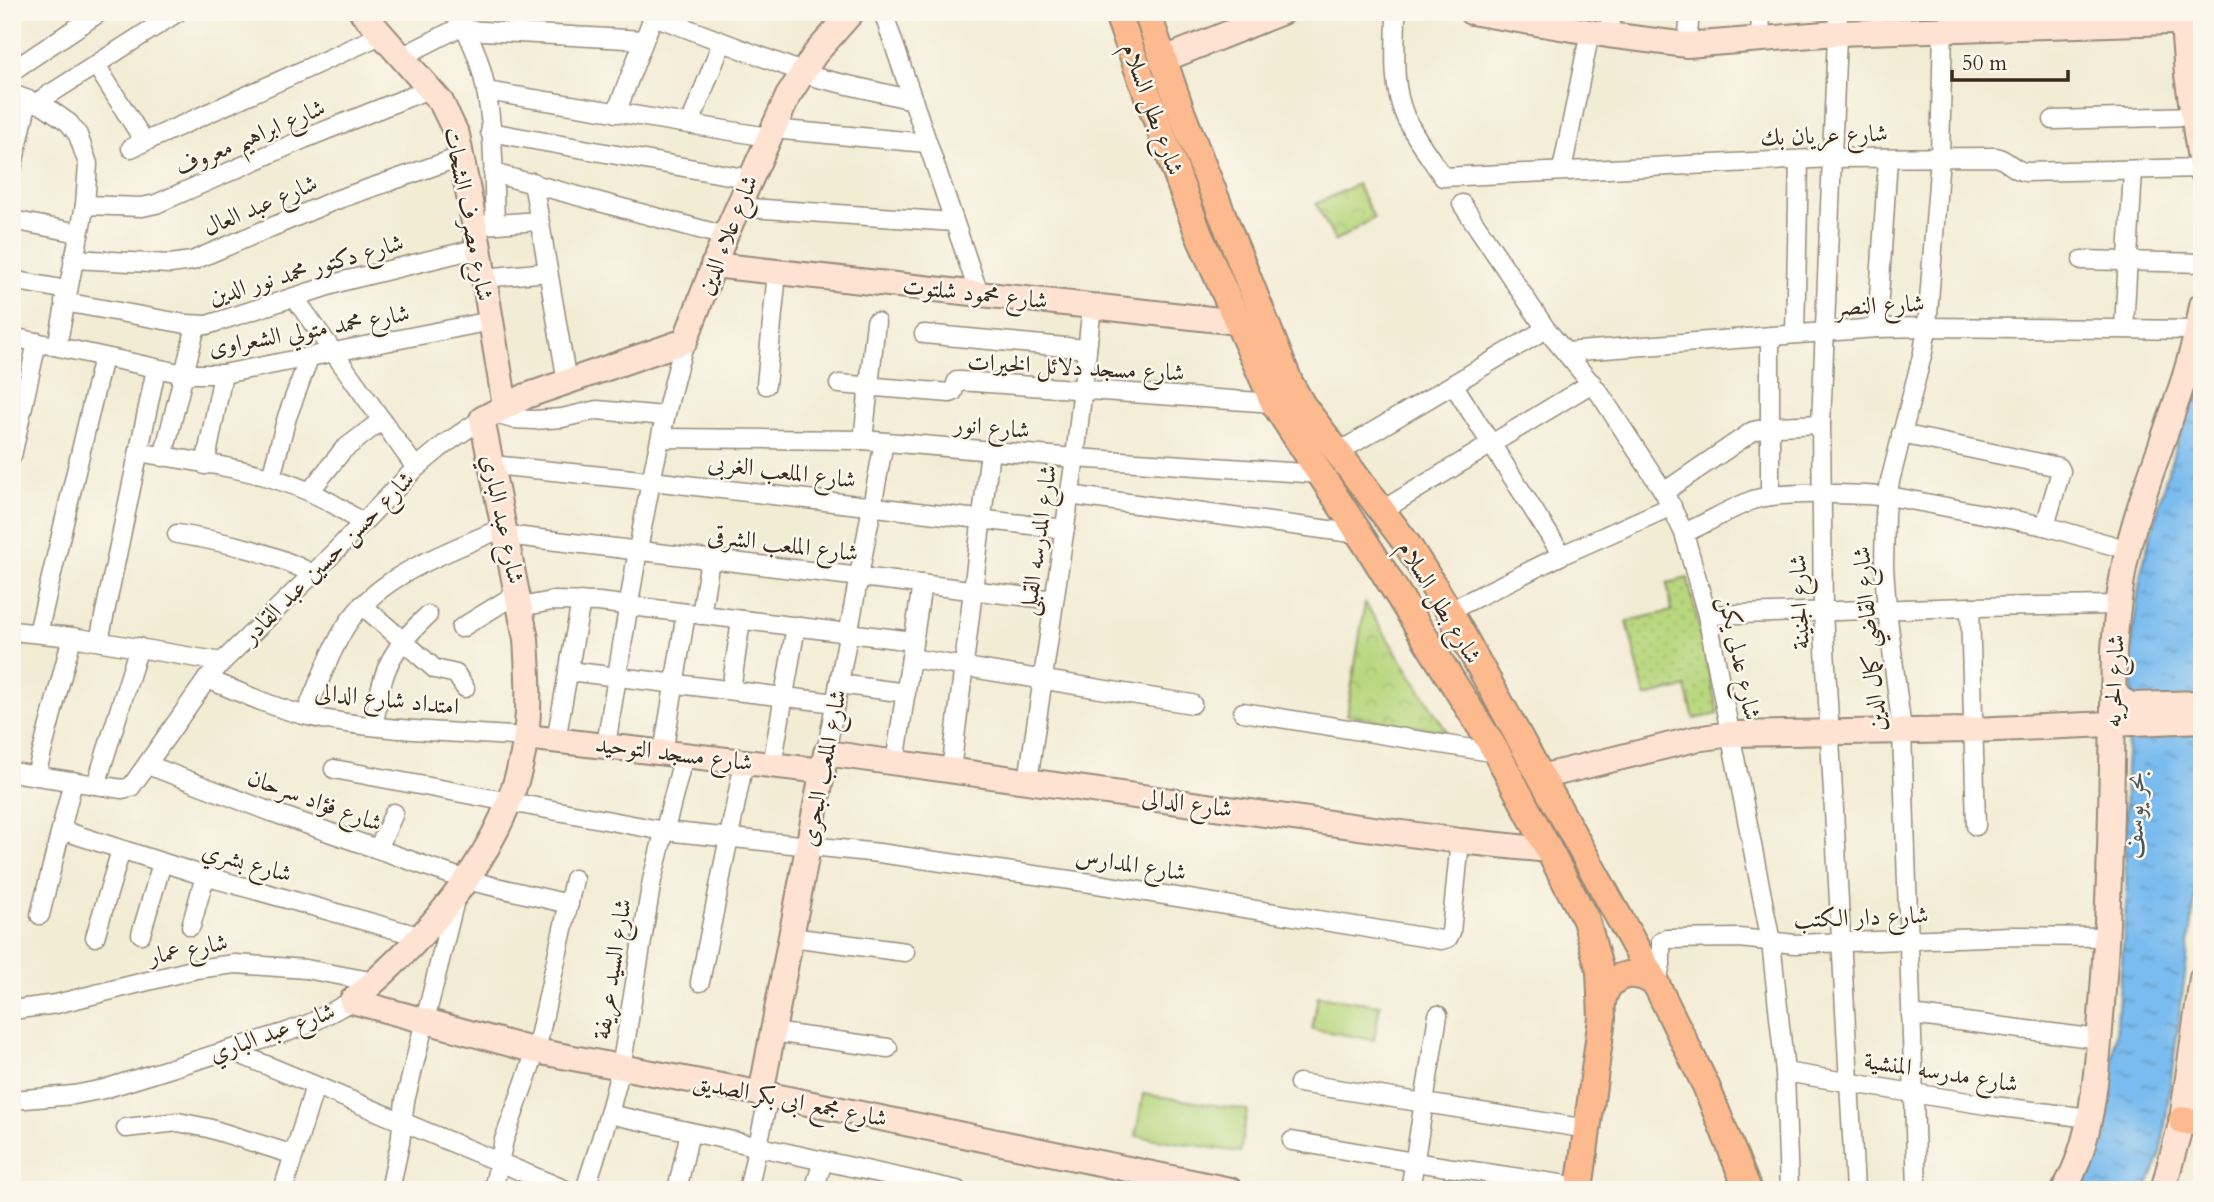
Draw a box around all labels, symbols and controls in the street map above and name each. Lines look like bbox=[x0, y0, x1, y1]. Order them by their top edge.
scale bar bbox=[1952, 38, 2067, 82]
street label: شارع بطل السلام bbox=[1110, 39, 1192, 181]
text: 50 m bbox=[1962, 49, 2007, 78]
street label: شارع ابراهيم معروف bbox=[170, 91, 333, 190]
street label: شارع عريان بك bbox=[1760, 117, 1888, 157]
street label: شارع مصرف الشحات bbox=[433, 124, 502, 304]
street label: شارع عبد العال bbox=[198, 167, 324, 247]
street label: شارع علاء الدين bbox=[688, 170, 769, 301]
street label: شارع دكتور محمد نور الدين bbox=[205, 226, 408, 316]
street label: شارع محمود شلتوت bbox=[900, 269, 1049, 321]
street label: شارع النصر bbox=[1832, 287, 1925, 327]
street label: شارع محمد متولي الشعراوى bbox=[206, 297, 413, 367]
street label: شارع مسجد دلائل الخيرات bbox=[966, 345, 1185, 393]
street label: شارع انور bbox=[951, 408, 1031, 450]
street label: شارع الملعب الغربى bbox=[706, 446, 858, 500]
street label: شارع عبد الباري bbox=[470, 451, 532, 588]
street label: شارع المدرسه القبلى bbox=[1012, 462, 1068, 618]
street label: شارع حسن حسين عبد القادر bbox=[233, 464, 424, 655]
street label: شارع الملعب الشرقى bbox=[705, 519, 860, 573]
street label: شارع بطل السلام bbox=[1386, 534, 1489, 672]
street label: شارع القاضي كمال الدين bbox=[1845, 544, 1899, 733]
street label: شارع الجنينة bbox=[1781, 554, 1821, 650]
street label: شارع عدلى يكن bbox=[1707, 593, 1769, 724]
street label: شارع الحريه bbox=[2096, 634, 2136, 728]
street label: امتداد شارع الدالى bbox=[313, 676, 461, 726]
street label: شارع الملعب البحرى bbox=[792, 687, 858, 850]
street label: شارع مسجد التوحيد bbox=[593, 727, 754, 782]
street label: شارع فؤاد سرحان bbox=[242, 761, 387, 843]
water label: بحر يوسف bbox=[2116, 771, 2153, 859]
street label: شارع الدالى bbox=[1139, 781, 1234, 829]
street label: شارع بشري bbox=[197, 834, 296, 894]
street label: شارع المدارس bbox=[1073, 839, 1189, 892]
street label: شارع السيد عريفة bbox=[585, 896, 643, 1042]
street label: شارع دار الكتب bbox=[1793, 899, 1929, 939]
street label: شارع عمار bbox=[144, 926, 231, 977]
street label: شارع عبد الباري bbox=[205, 994, 341, 1073]
street label: شارع مدرسه المنشية bbox=[1861, 1044, 2020, 1104]
street label: شارع مجمع ابى بكر الصديق bbox=[689, 1065, 890, 1140]

